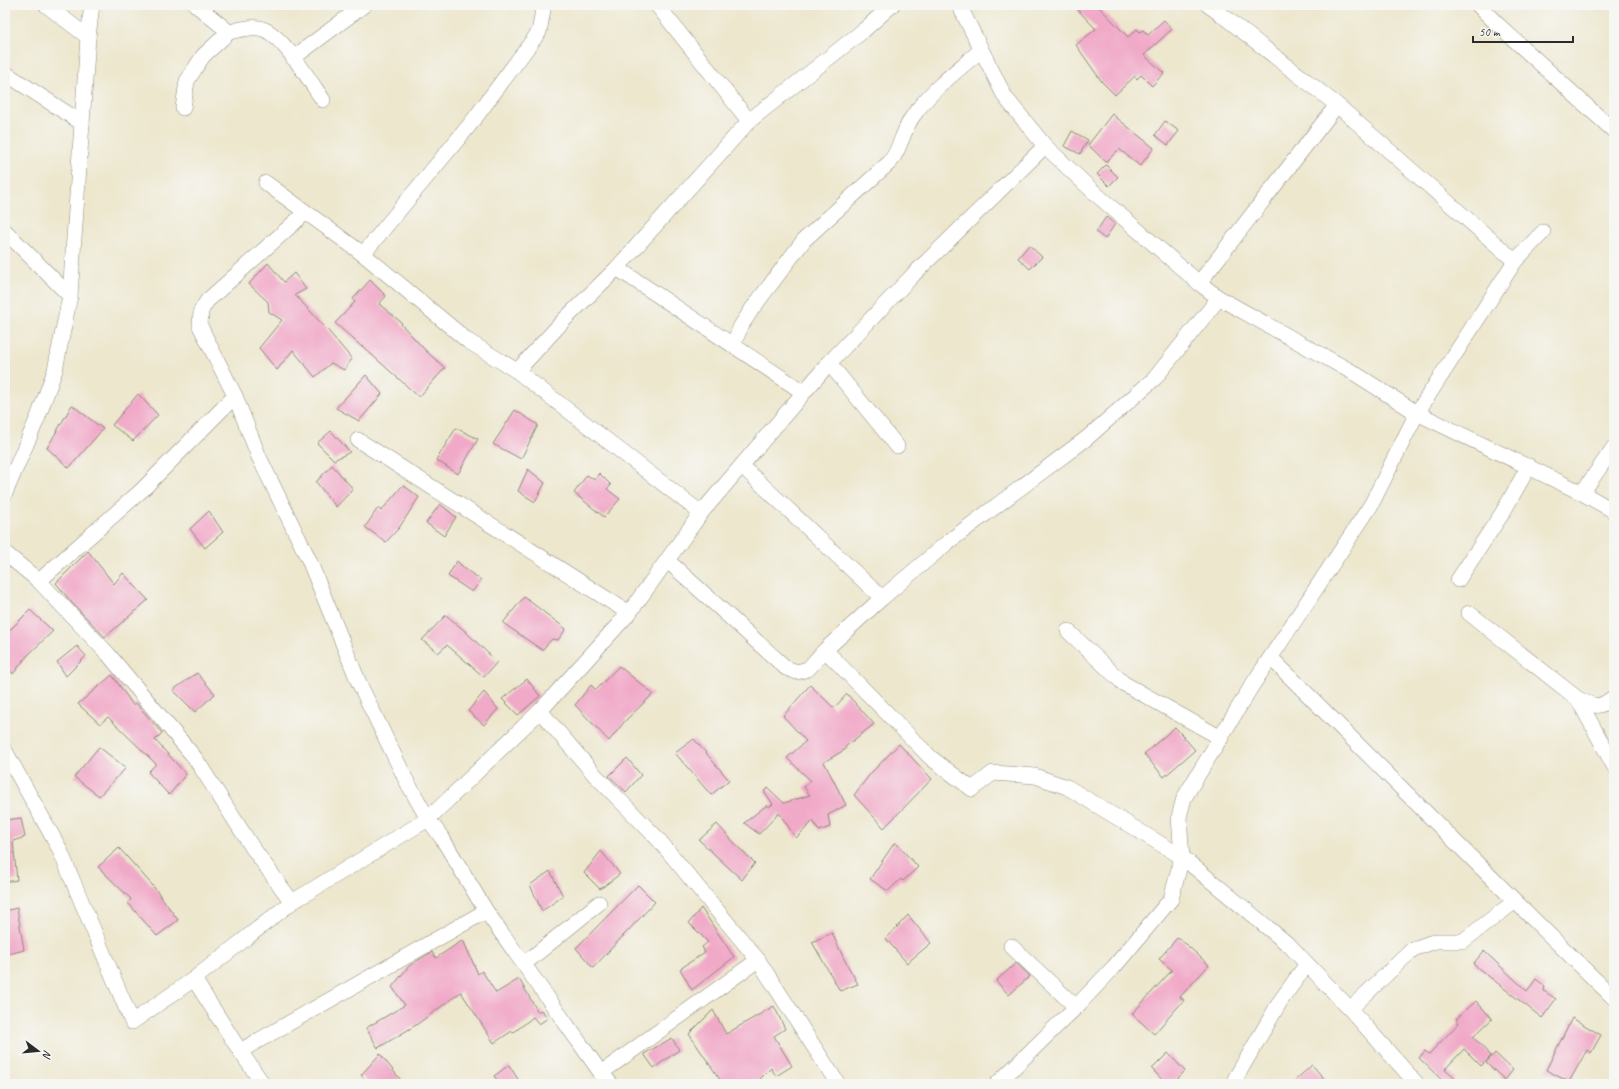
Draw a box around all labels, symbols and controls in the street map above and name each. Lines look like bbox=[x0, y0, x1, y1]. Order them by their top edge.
scale bar bbox=[1473, 18, 1573, 44]
text: 50 m bbox=[1479, 24, 1501, 40]
north arrow bbox=[18, 1031, 58, 1071]
text: N bbox=[39, 1049, 55, 1061]

